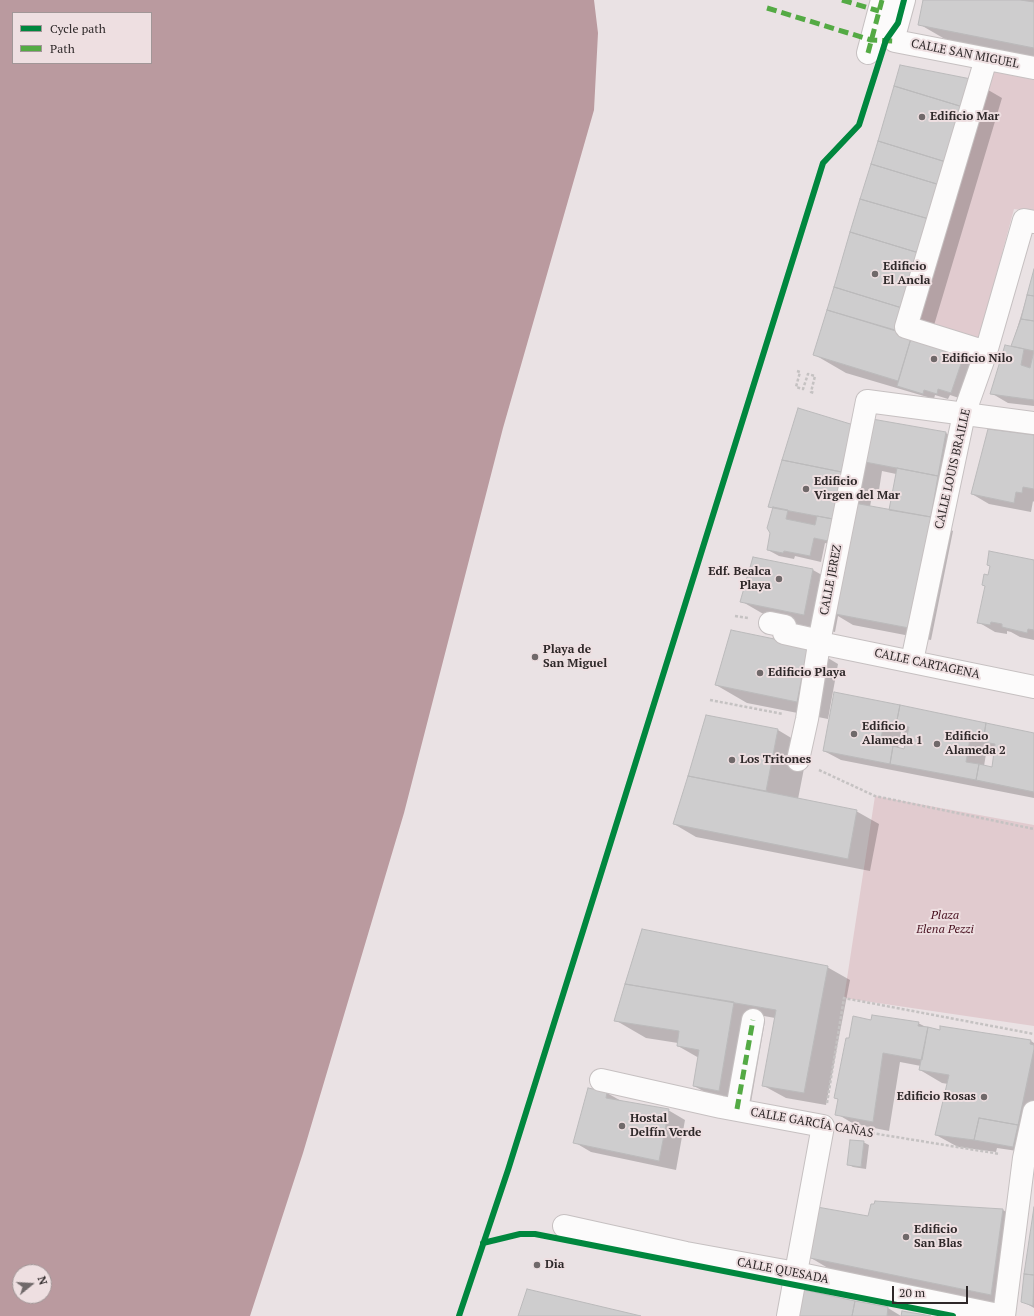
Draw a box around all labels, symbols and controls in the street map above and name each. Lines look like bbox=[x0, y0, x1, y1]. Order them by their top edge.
legend bbox=[12, 12, 152, 64]
text: Cycle path bbox=[50, 21, 106, 36]
street label: CALLE SAN MIGUEL bbox=[910, 36, 1020, 72]
text: Path bbox=[50, 41, 75, 56]
place label: Edificio Mar bbox=[930, 110, 1000, 124]
marker: Edificio Mar bbox=[917, 112, 927, 122]
place label: Edificio El Ancla bbox=[883, 260, 930, 288]
marker: Edificio El Ancla bbox=[870, 269, 880, 279]
place label: Edificio Nilo bbox=[942, 352, 1013, 366]
marker: Edificio Nilo bbox=[929, 354, 939, 364]
street label: CALLE LOUIS BRAILLE bbox=[932, 407, 974, 531]
place label: Edificio Virgen del Mar bbox=[814, 475, 900, 503]
marker: Edificio Virgen del Mar bbox=[801, 484, 811, 494]
street label: CALLE JEREZ bbox=[817, 543, 845, 617]
place label: Edf. Bealca Playa bbox=[708, 565, 771, 593]
marker: Edf. Bealca Playa bbox=[774, 574, 784, 584]
place label: Playa de San Miguel bbox=[543, 643, 607, 671]
street label: CALLE CARTAGENA bbox=[873, 646, 981, 682]
marker: Playa de San Miguel bbox=[530, 652, 540, 662]
place label: Edificio Playa bbox=[768, 666, 846, 680]
marker: Edificio Playa bbox=[755, 668, 765, 678]
place label: Edificio Alameda 1 bbox=[862, 720, 923, 748]
marker: Edificio Alameda 1 bbox=[849, 729, 859, 739]
place label: Edificio Alameda 2 bbox=[945, 730, 1006, 758]
marker: Edificio Alameda 2 bbox=[932, 739, 942, 749]
place label: Los Tritones bbox=[740, 753, 811, 767]
marker: Los Tritones bbox=[727, 755, 737, 765]
park label: Plaza Elena Pezzi bbox=[916, 909, 974, 937]
place label: Edificio Rosas bbox=[897, 1090, 976, 1104]
marker: Edificio Rosas bbox=[979, 1092, 989, 1102]
street label: CALLE GARCÍA CAÑAS bbox=[749, 1105, 875, 1141]
place label: Hostal Delfín Verde bbox=[630, 1112, 702, 1140]
marker: Hostal Delfín Verde bbox=[617, 1121, 627, 1131]
place label: Edificio San Blas bbox=[914, 1223, 962, 1251]
marker: Edificio San Blas bbox=[901, 1232, 911, 1242]
street label: CALLE QUESADA bbox=[736, 1255, 830, 1287]
place label: Dia bbox=[545, 1258, 564, 1272]
marker: Dia bbox=[532, 1260, 542, 1270]
north arrow bbox=[12, 1264, 52, 1304]
text: N bbox=[35, 1274, 50, 1287]
scale bar bbox=[894, 1278, 970, 1304]
text: 20 m bbox=[899, 1285, 925, 1300]

